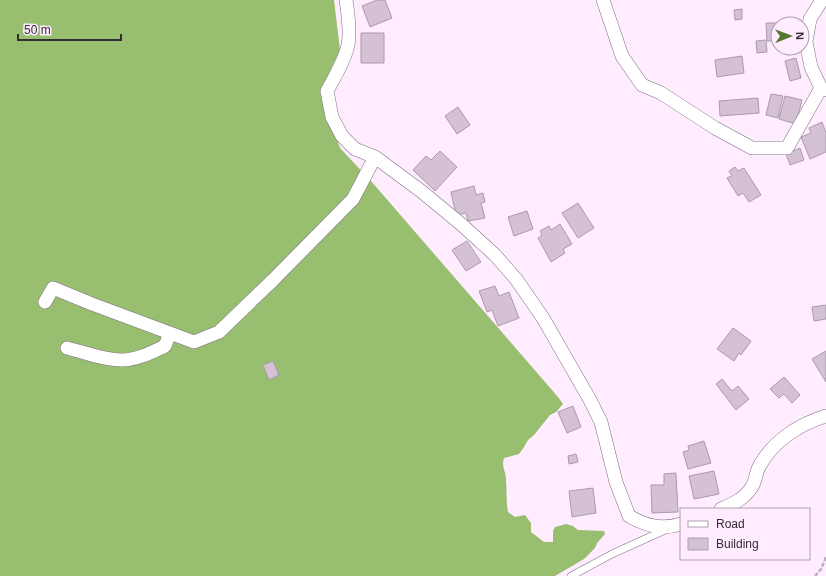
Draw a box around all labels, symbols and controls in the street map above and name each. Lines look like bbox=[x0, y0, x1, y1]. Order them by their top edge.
scale bar bbox=[18, 16, 121, 42]
north arrow bbox=[770, 16, 810, 56]
text: 50 m bbox=[24, 23, 51, 37]
text: N bbox=[794, 32, 806, 40]
legend bbox=[680, 508, 810, 560]
text: Road bbox=[716, 517, 745, 531]
text: Building bbox=[716, 537, 759, 551]

